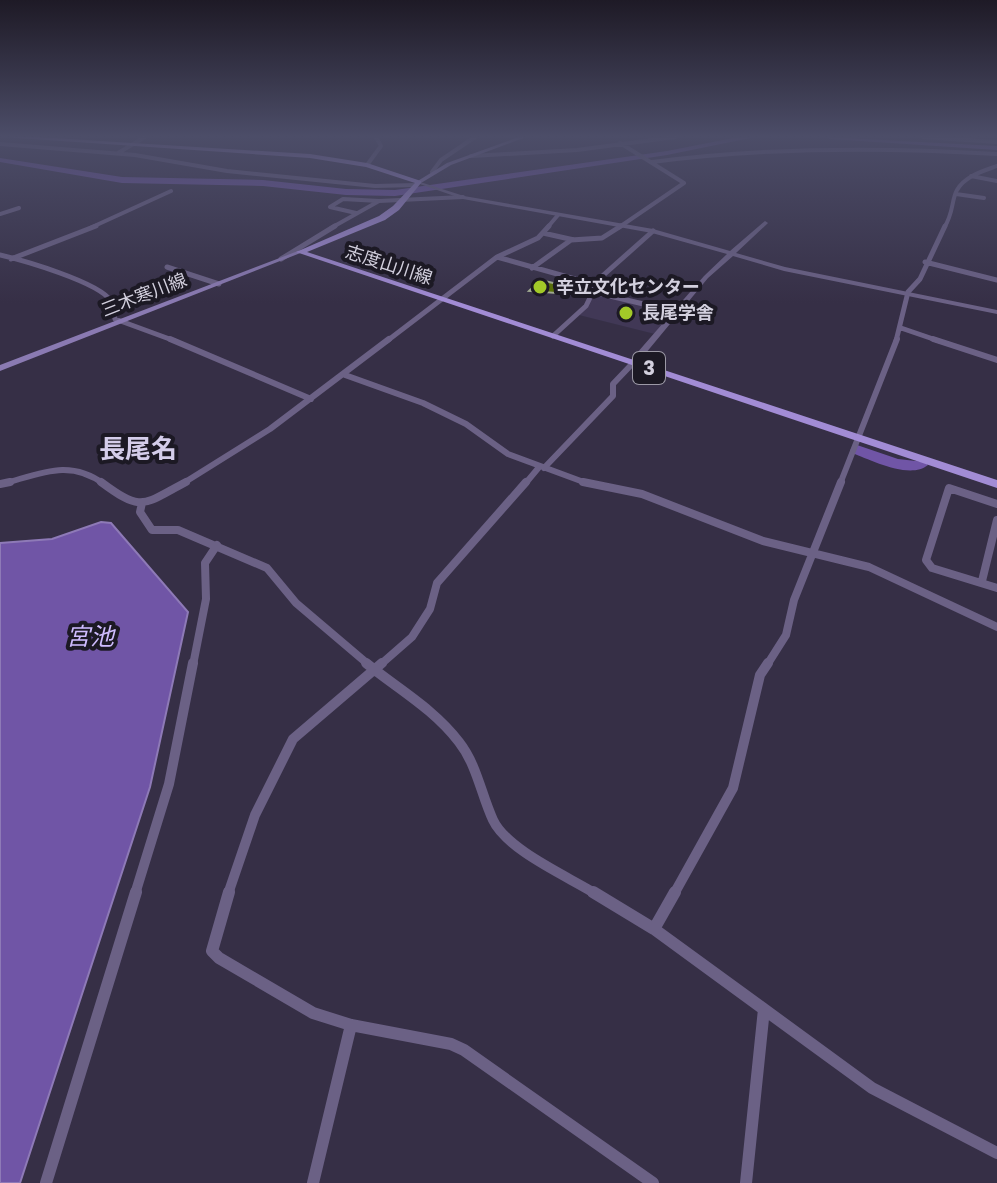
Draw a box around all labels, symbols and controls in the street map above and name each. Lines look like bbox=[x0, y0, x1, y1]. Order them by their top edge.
street label: 志度山川線 bbox=[342, 239, 436, 290]
street label: 三木寒川線 bbox=[97, 267, 190, 322]
place label: 辛立文化センター bbox=[556, 274, 700, 299]
marker: 辛立文化センター bbox=[531, 278, 549, 296]
place label: 長尾学舎 bbox=[642, 300, 714, 325]
marker: 長尾学舎 bbox=[617, 304, 635, 322]
road number: 3 bbox=[633, 352, 665, 384]
district label: 長尾名 bbox=[99, 431, 177, 467]
water label: 宮池 bbox=[66, 620, 116, 653]

